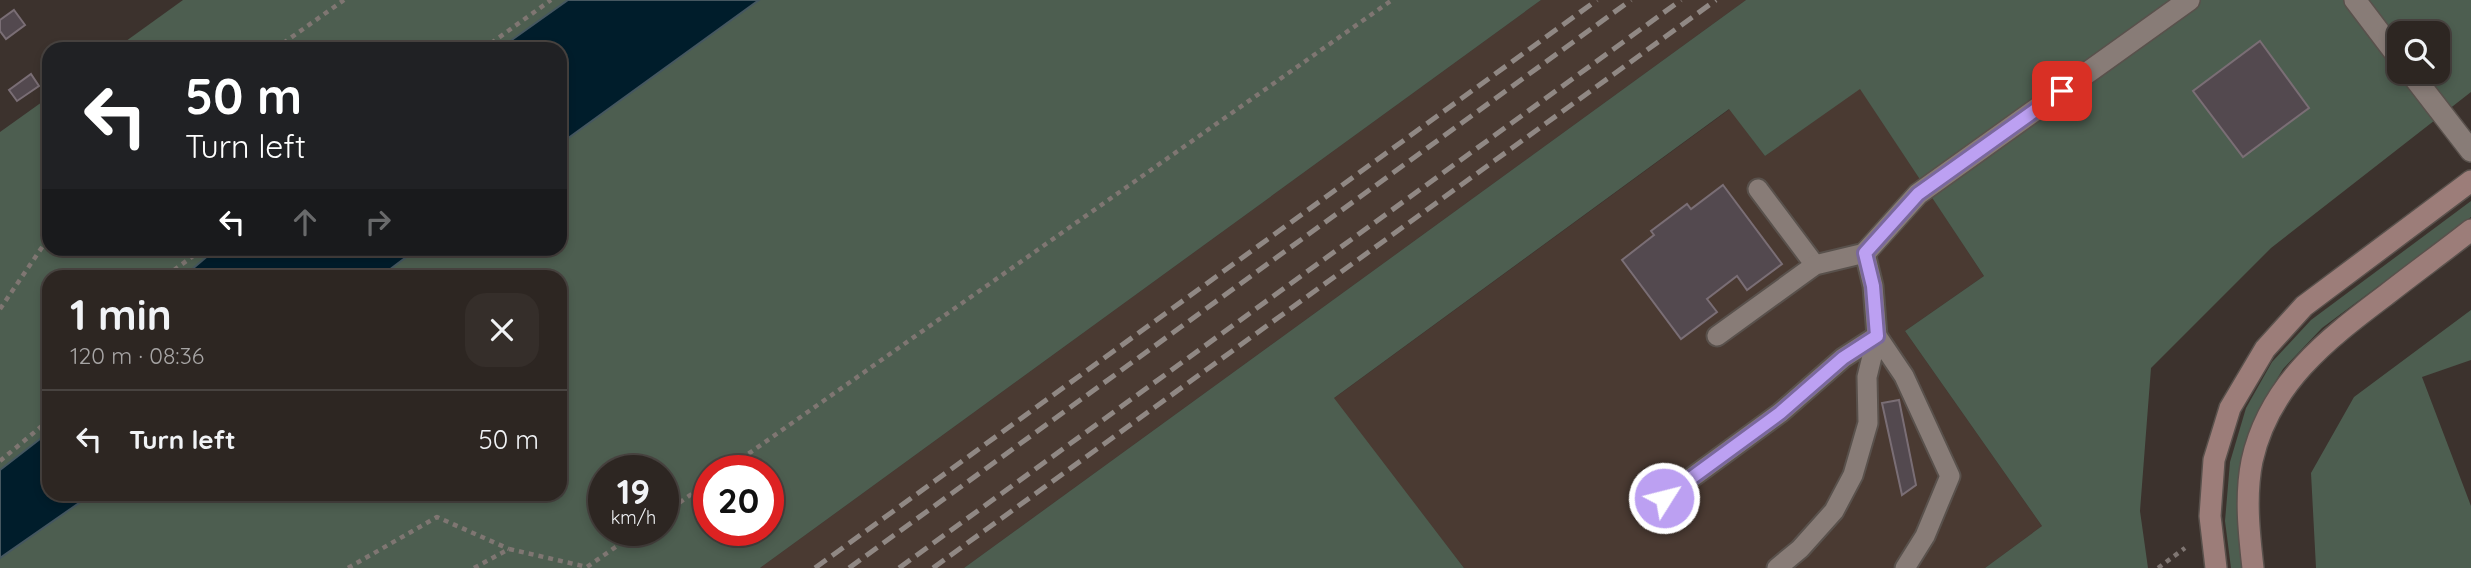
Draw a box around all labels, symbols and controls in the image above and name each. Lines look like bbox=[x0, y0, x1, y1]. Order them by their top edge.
map controls bbox=[2387, 21, 2450, 84]
button: search bbox=[2387, 21, 2450, 84]
pin bbox=[2032, 61, 2092, 121]
text: 50 m bbox=[185, 65, 302, 126]
icon: left bbox=[70, 70, 161, 161]
icon: arrive bbox=[2043, 72, 2081, 110]
text: Turn left bbox=[185, 126, 306, 166]
icon: left bbox=[213, 203, 251, 241]
icon: ahead bbox=[286, 203, 324, 241]
icon: right bbox=[359, 203, 397, 241]
text: 1 min bbox=[70, 288, 172, 341]
button: close bbox=[465, 293, 539, 367]
text: 120 m · 08:36 bbox=[70, 341, 204, 370]
icon: left bbox=[70, 420, 108, 458]
text: Turn left bbox=[129, 423, 236, 456]
text: 50 m bbox=[479, 423, 539, 456]
speed limit sign: 20 bbox=[693, 455, 784, 546]
position arrow bbox=[1627, 461, 1701, 535]
text: 19 bbox=[617, 469, 650, 513]
text: km/h bbox=[611, 506, 656, 529]

